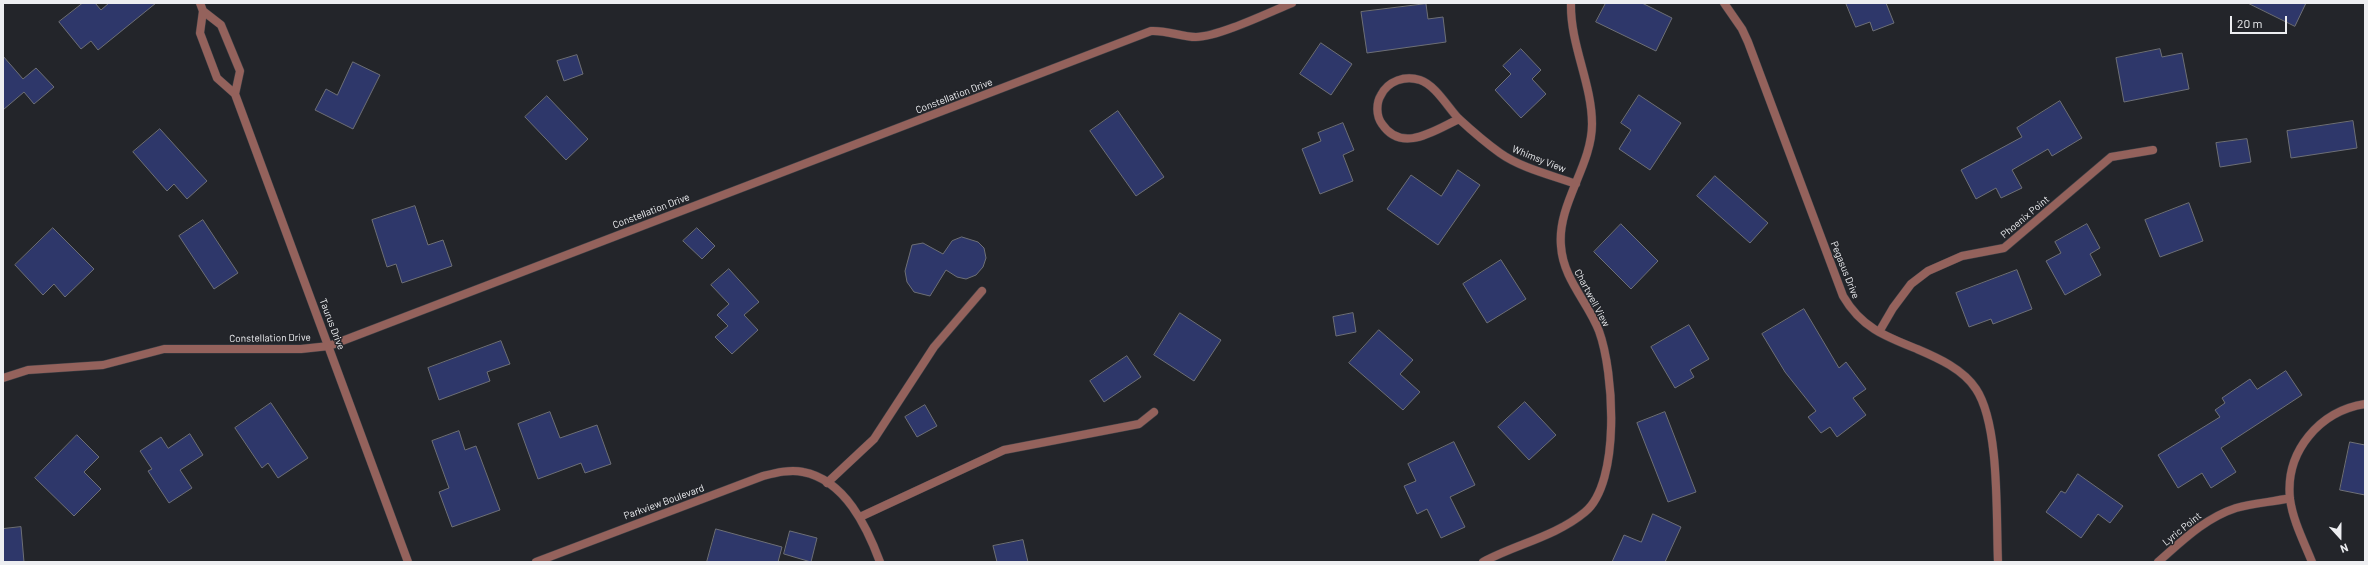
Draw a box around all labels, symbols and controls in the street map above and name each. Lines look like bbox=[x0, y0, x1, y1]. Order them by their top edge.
scale bar bbox=[2232, 8, 2289, 34]
text: 20 m bbox=[2237, 16, 2263, 30]
street label: Constellation Drive bbox=[914, 76, 994, 116]
street label: Whimsy View bbox=[1510, 143, 1568, 175]
street label: Constellation Drive bbox=[611, 191, 691, 231]
street label: Phoenix Point bbox=[1998, 193, 2052, 241]
street label: Pegasus Drive bbox=[1828, 240, 1862, 300]
street label: Chartwell View bbox=[1572, 267, 1612, 329]
street label: Taurus Drive bbox=[317, 297, 347, 351]
street label: Constellation Drive bbox=[229, 331, 311, 345]
street label: Parkview Boulevard bbox=[622, 482, 706, 522]
street label: Lyric Point bbox=[2160, 510, 2204, 548]
north arrow bbox=[2320, 517, 2360, 557]
text: N bbox=[2339, 541, 2350, 556]

